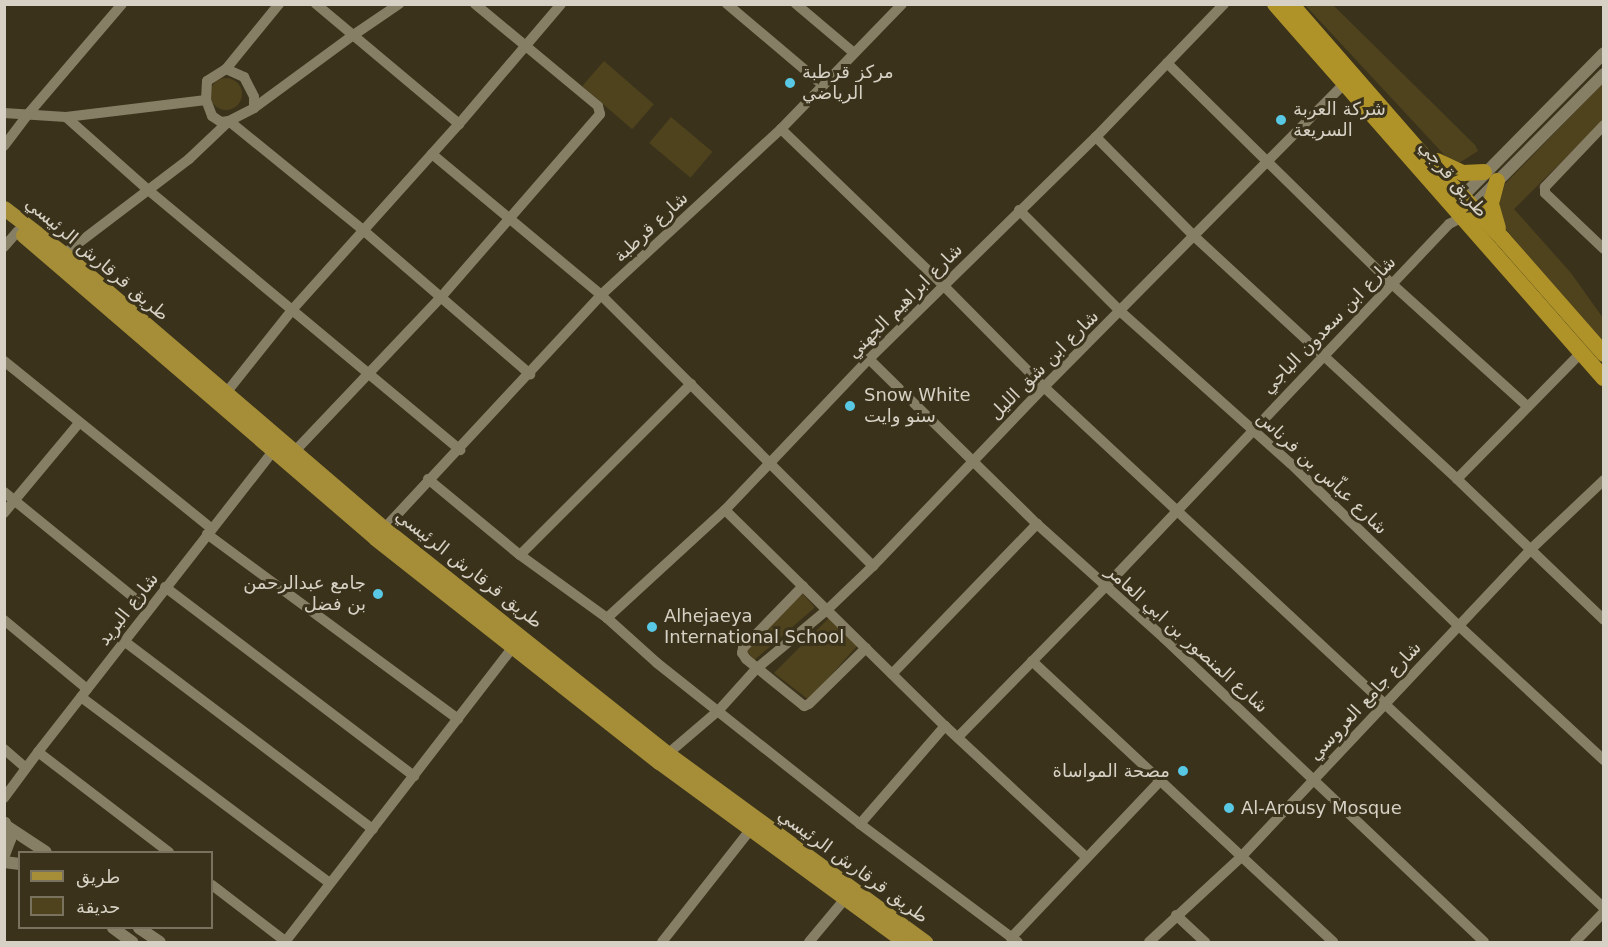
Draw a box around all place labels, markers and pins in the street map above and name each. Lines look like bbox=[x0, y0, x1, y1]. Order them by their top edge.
place label: مركز قرطبة الرياضي bbox=[802, 62, 894, 104]
marker: مركز قرطبة الرياضي bbox=[783, 76, 797, 90]
place label: شركة العربة السريعة bbox=[1293, 99, 1386, 142]
marker: شركة العربة السريعة bbox=[1274, 113, 1288, 127]
place label: Snow White سنو وايت bbox=[864, 385, 971, 428]
marker: Snow White سنو وايت bbox=[841, 397, 859, 415]
place label: جامع عبدالرحمن بن فضل bbox=[243, 573, 366, 616]
marker: جامع عبدالرحمن بن فضل bbox=[371, 587, 385, 601]
place label: Alhejaeya International School bbox=[664, 606, 844, 648]
marker: Alhejaeya International School bbox=[645, 620, 659, 634]
place label: مصحة المواساة bbox=[1053, 760, 1170, 782]
marker: مصحة المواساة bbox=[1174, 762, 1192, 780]
place label: Al-Arousy Mosque bbox=[1241, 797, 1402, 819]
marker: Al-Arousy Mosque bbox=[1222, 801, 1236, 815]

